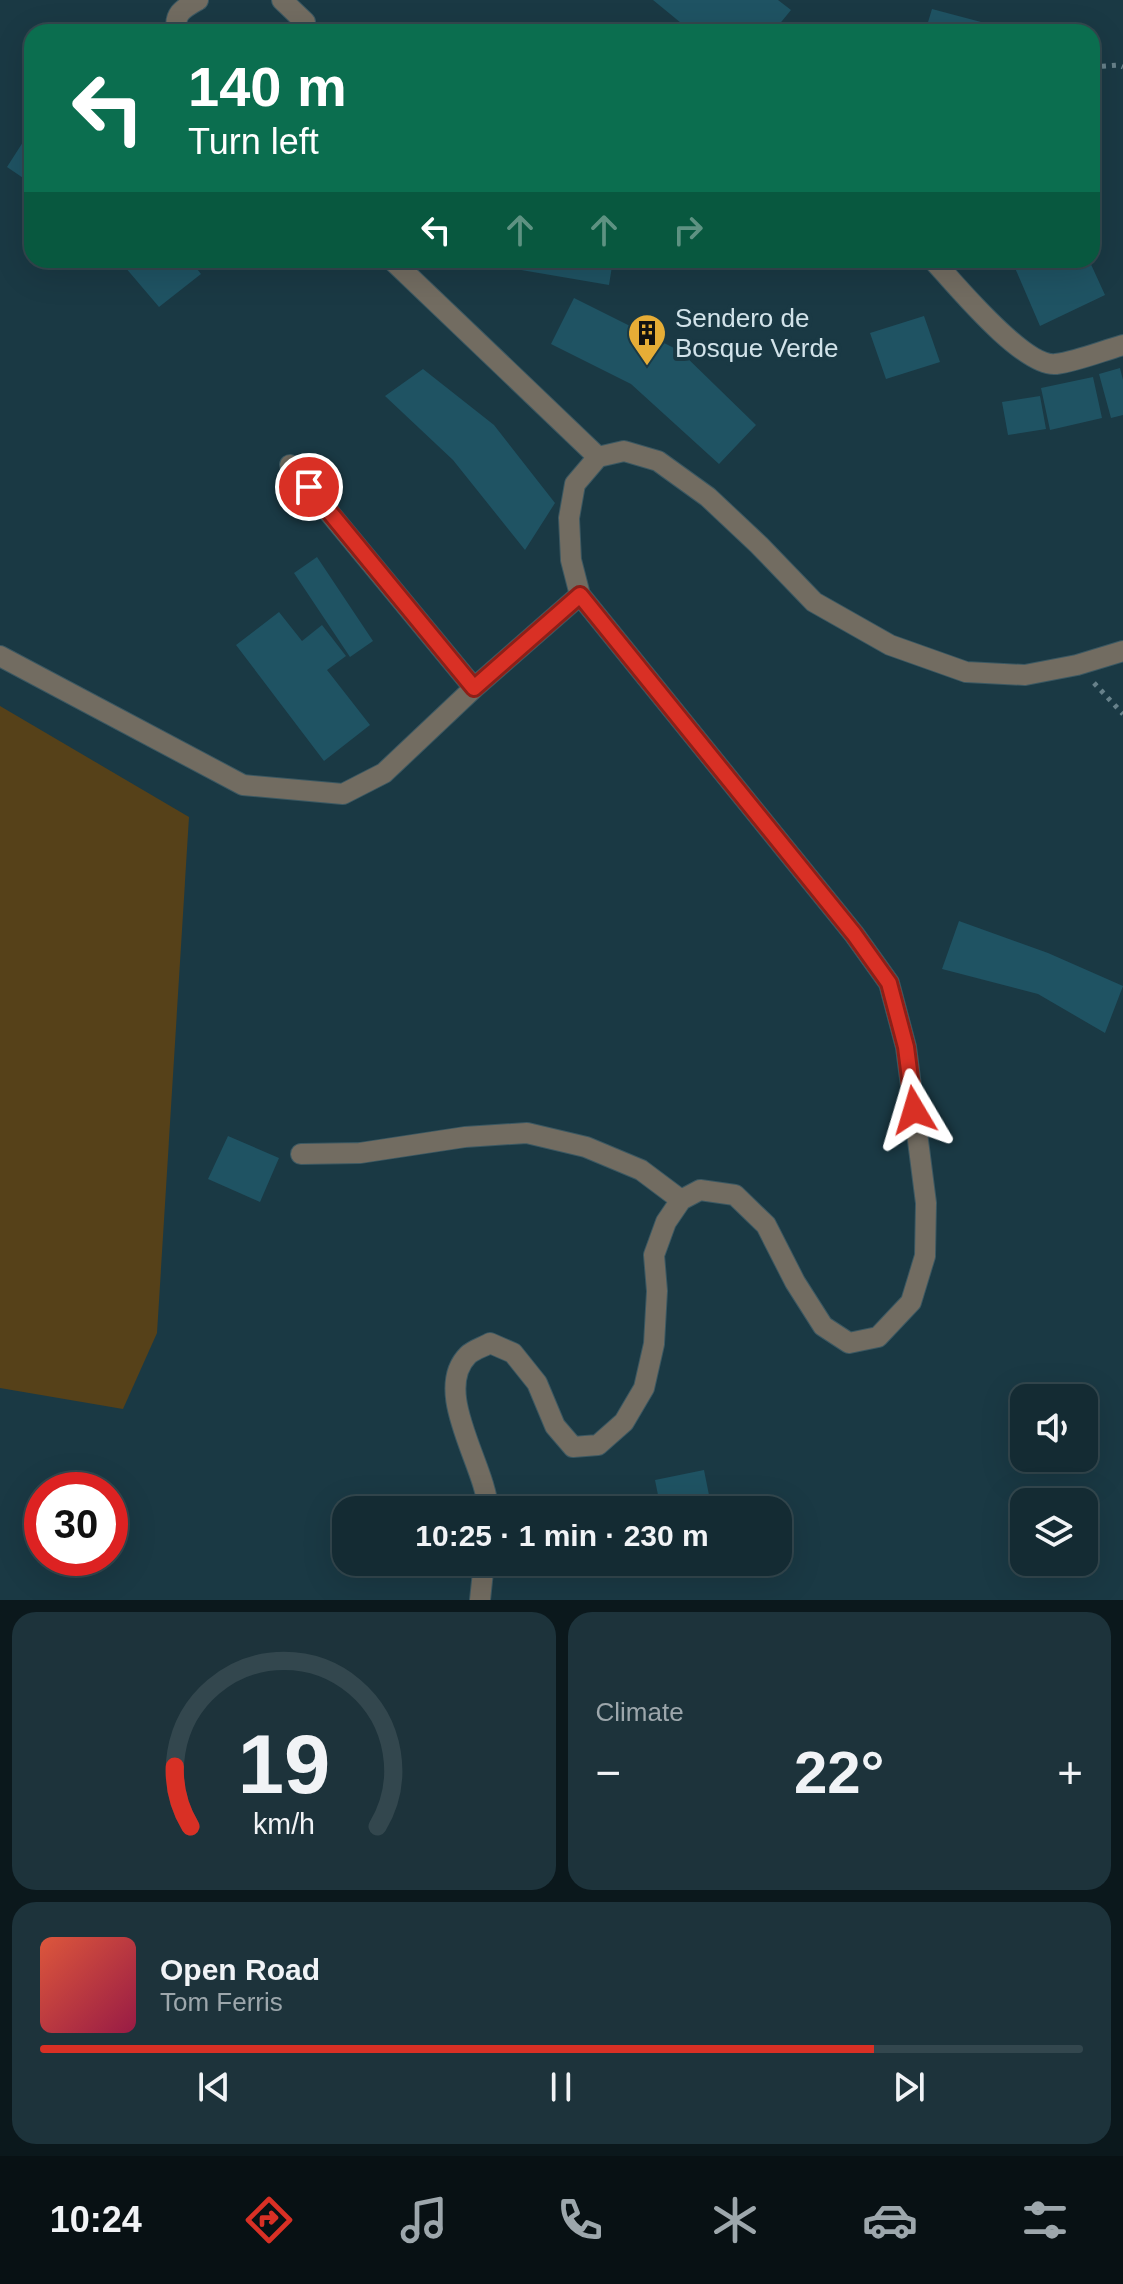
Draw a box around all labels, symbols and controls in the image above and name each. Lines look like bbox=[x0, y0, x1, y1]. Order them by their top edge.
text: 140 m bbox=[188, 55, 347, 118]
icon: left bbox=[56, 56, 160, 160]
text: Turn left bbox=[188, 121, 319, 162]
icon: left bbox=[414, 208, 458, 252]
icon: ahead bbox=[498, 208, 542, 252]
icon: ahead bbox=[582, 208, 626, 252]
icon: right bbox=[666, 208, 710, 252]
place label: Sendero de Bosque Verde bbox=[675, 303, 838, 363]
building icon: Sendero de Bosque Verde bbox=[626, 312, 668, 367]
pin bbox=[275, 453, 343, 521]
icon: arrive bbox=[287, 465, 331, 509]
position arrow bbox=[872, 1068, 956, 1152]
map controls bbox=[1010, 1384, 1098, 1576]
button: sound bbox=[1010, 1384, 1098, 1472]
speed limit sign: 30 bbox=[24, 1472, 128, 1576]
button: layers bbox=[1010, 1488, 1098, 1576]
text: 10:25 · 1 min · 230 m bbox=[415, 1519, 709, 1552]
text: Climate bbox=[596, 1697, 684, 1727]
text: 19 bbox=[237, 1718, 330, 1811]
text: 22° bbox=[794, 1739, 885, 1806]
text: − bbox=[596, 1748, 621, 1797]
text: + bbox=[1057, 1748, 1083, 1797]
text: km/h bbox=[253, 1808, 315, 1840]
text: Open Road bbox=[160, 1953, 320, 1986]
text: Tom Ferris bbox=[160, 1987, 283, 2017]
icon: previous bbox=[192, 2065, 236, 2109]
icon: pause bbox=[539, 2065, 583, 2109]
icon: next bbox=[887, 2065, 931, 2109]
icon: directions bbox=[241, 2192, 297, 2248]
icon: music bbox=[396, 2192, 452, 2248]
icon: phone bbox=[552, 2192, 608, 2248]
icon: climate bbox=[707, 2192, 763, 2248]
icon: car bbox=[862, 2192, 918, 2248]
icon: filters bbox=[1017, 2192, 1073, 2248]
text: 10:24 bbox=[50, 2199, 142, 2240]

